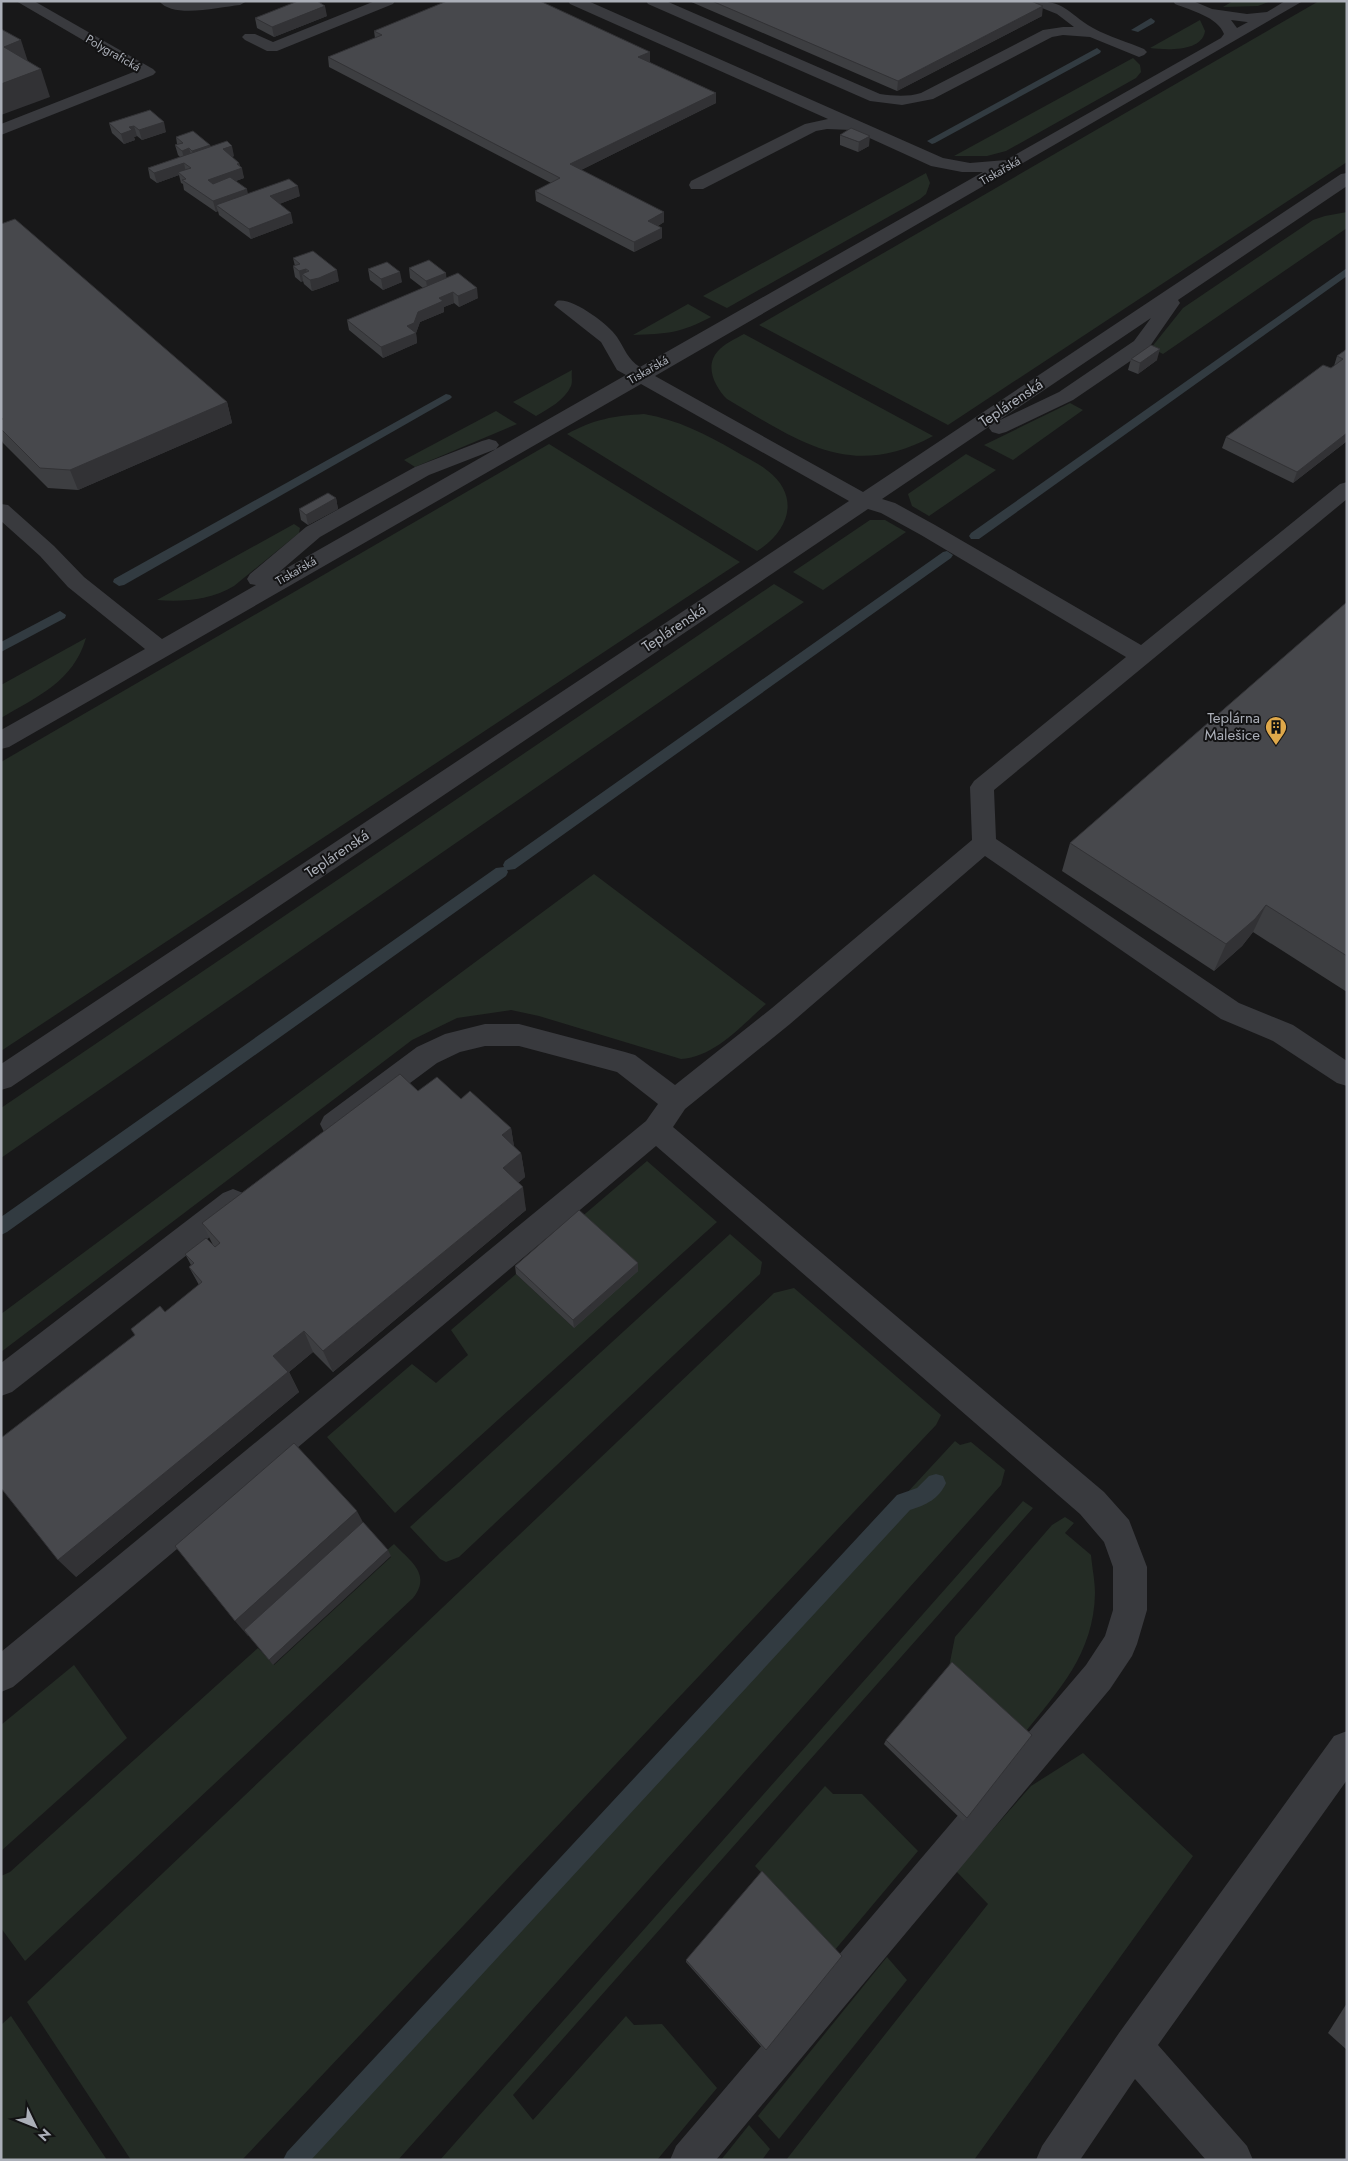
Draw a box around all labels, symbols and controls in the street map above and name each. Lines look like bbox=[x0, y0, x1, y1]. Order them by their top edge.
street label: Polygrafická bbox=[82, 30, 144, 76]
street label: Tiskařská bbox=[976, 152, 1024, 190]
street label: Tiskařská bbox=[624, 351, 672, 389]
street label: Teplárenská bbox=[975, 373, 1047, 433]
street label: Tiskařská bbox=[272, 552, 320, 590]
street label: Teplárenská bbox=[638, 598, 710, 658]
place label: Teplárna Malešice bbox=[1205, 707, 1260, 746]
building icon: Teplárna Malešice bbox=[1264, 715, 1288, 746]
street label: Teplárenská bbox=[301, 824, 373, 884]
north arrow bbox=[10, 2101, 60, 2151]
text: N bbox=[33, 2124, 56, 2146]

